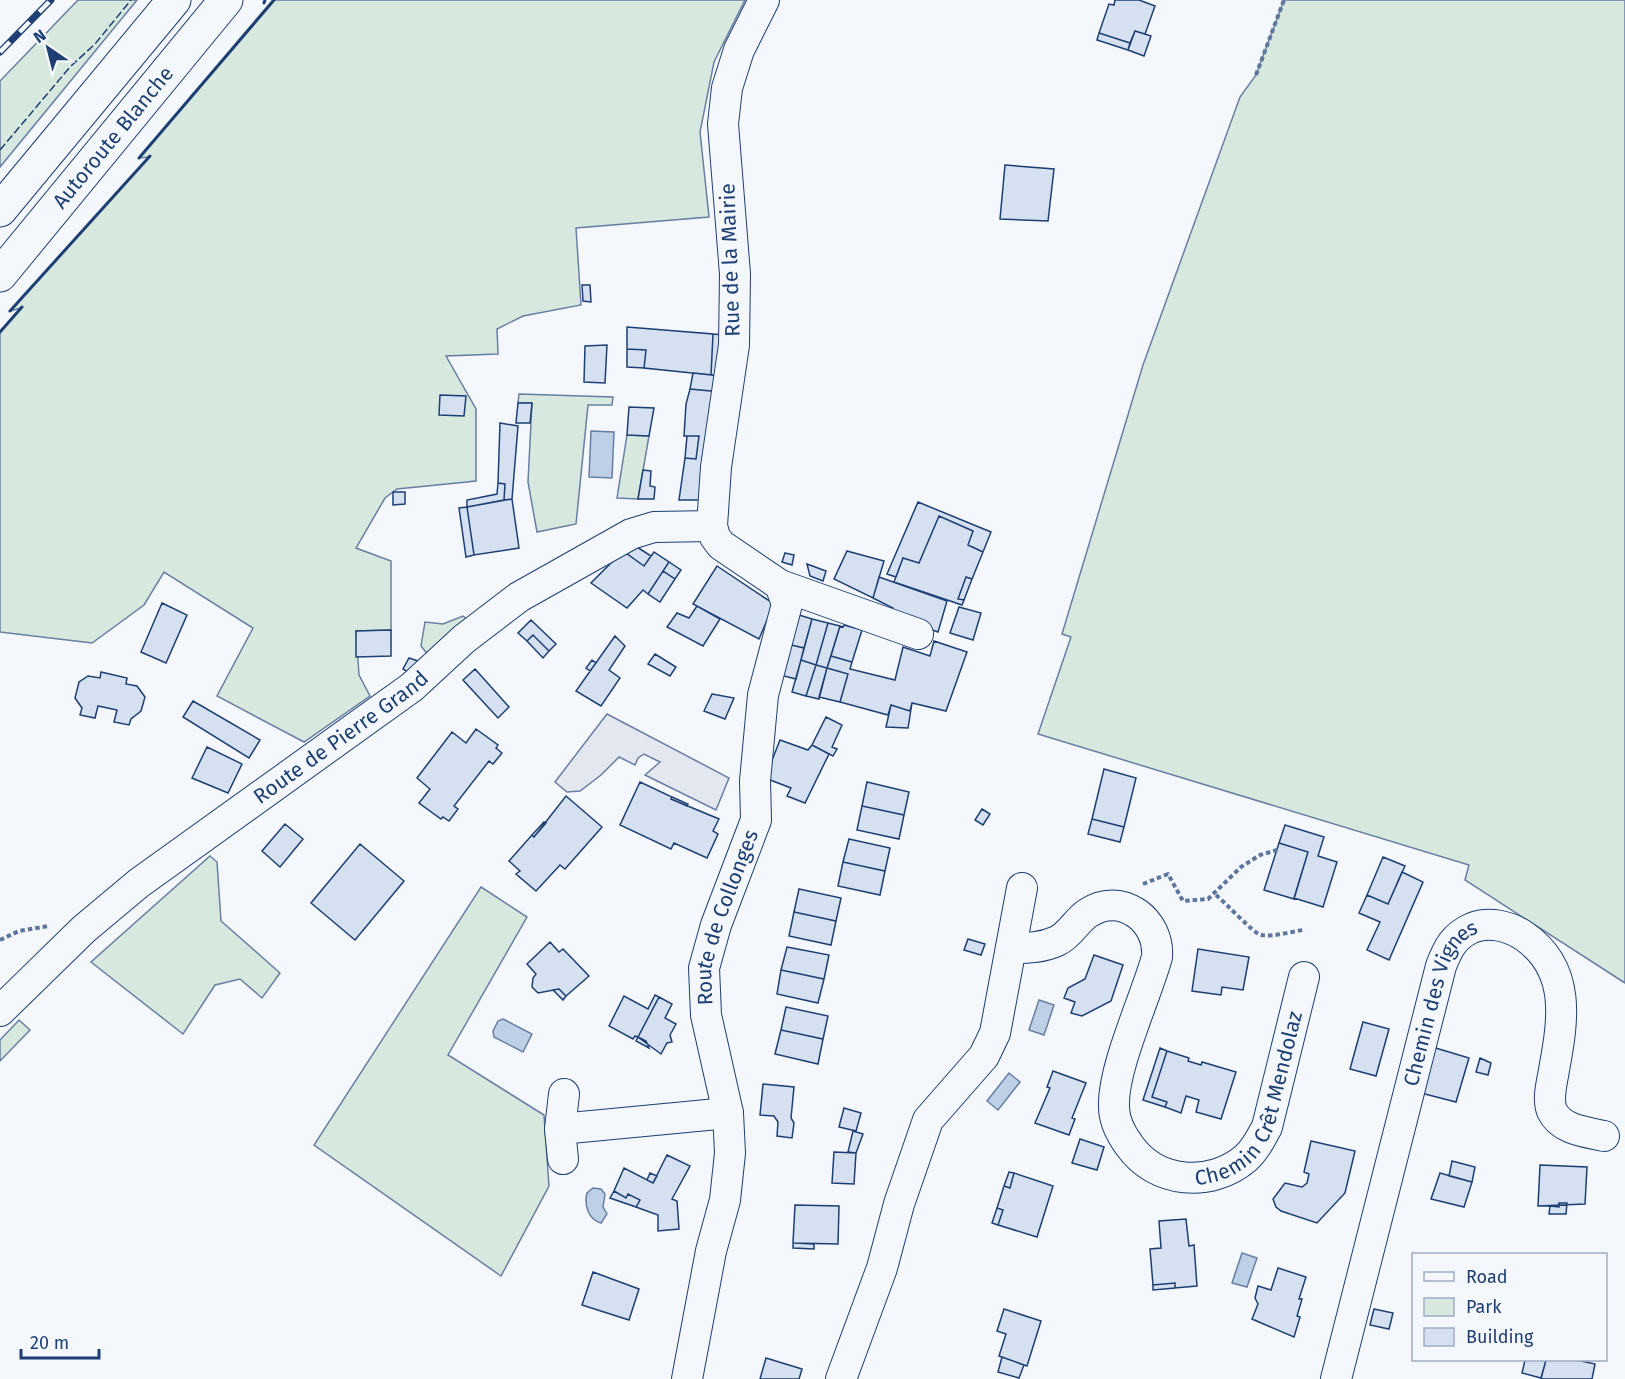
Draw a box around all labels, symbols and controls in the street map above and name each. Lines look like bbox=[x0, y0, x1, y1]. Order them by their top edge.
north arrow bbox=[18, 18, 78, 78]
text: N bbox=[30, 25, 49, 47]
street label: Autoroute Blanche bbox=[47, 61, 179, 214]
street label: Rue de la Mairie bbox=[714, 183, 746, 337]
street label: Route de Pierre Grand bbox=[248, 665, 434, 810]
street label: Route de Collonges bbox=[691, 826, 764, 1006]
street label: Chemin des Vignes bbox=[1398, 914, 1482, 1089]
street label: Chemin Crêt Mendolaz bbox=[1194, 1008, 1308, 1191]
legend bbox=[1412, 1253, 1607, 1361]
text: Road bbox=[1466, 1266, 1508, 1288]
text: Park bbox=[1466, 1296, 1502, 1318]
scale bar bbox=[21, 1322, 99, 1360]
text: Building bbox=[1466, 1326, 1534, 1348]
text: 20 m bbox=[30, 1332, 69, 1354]

